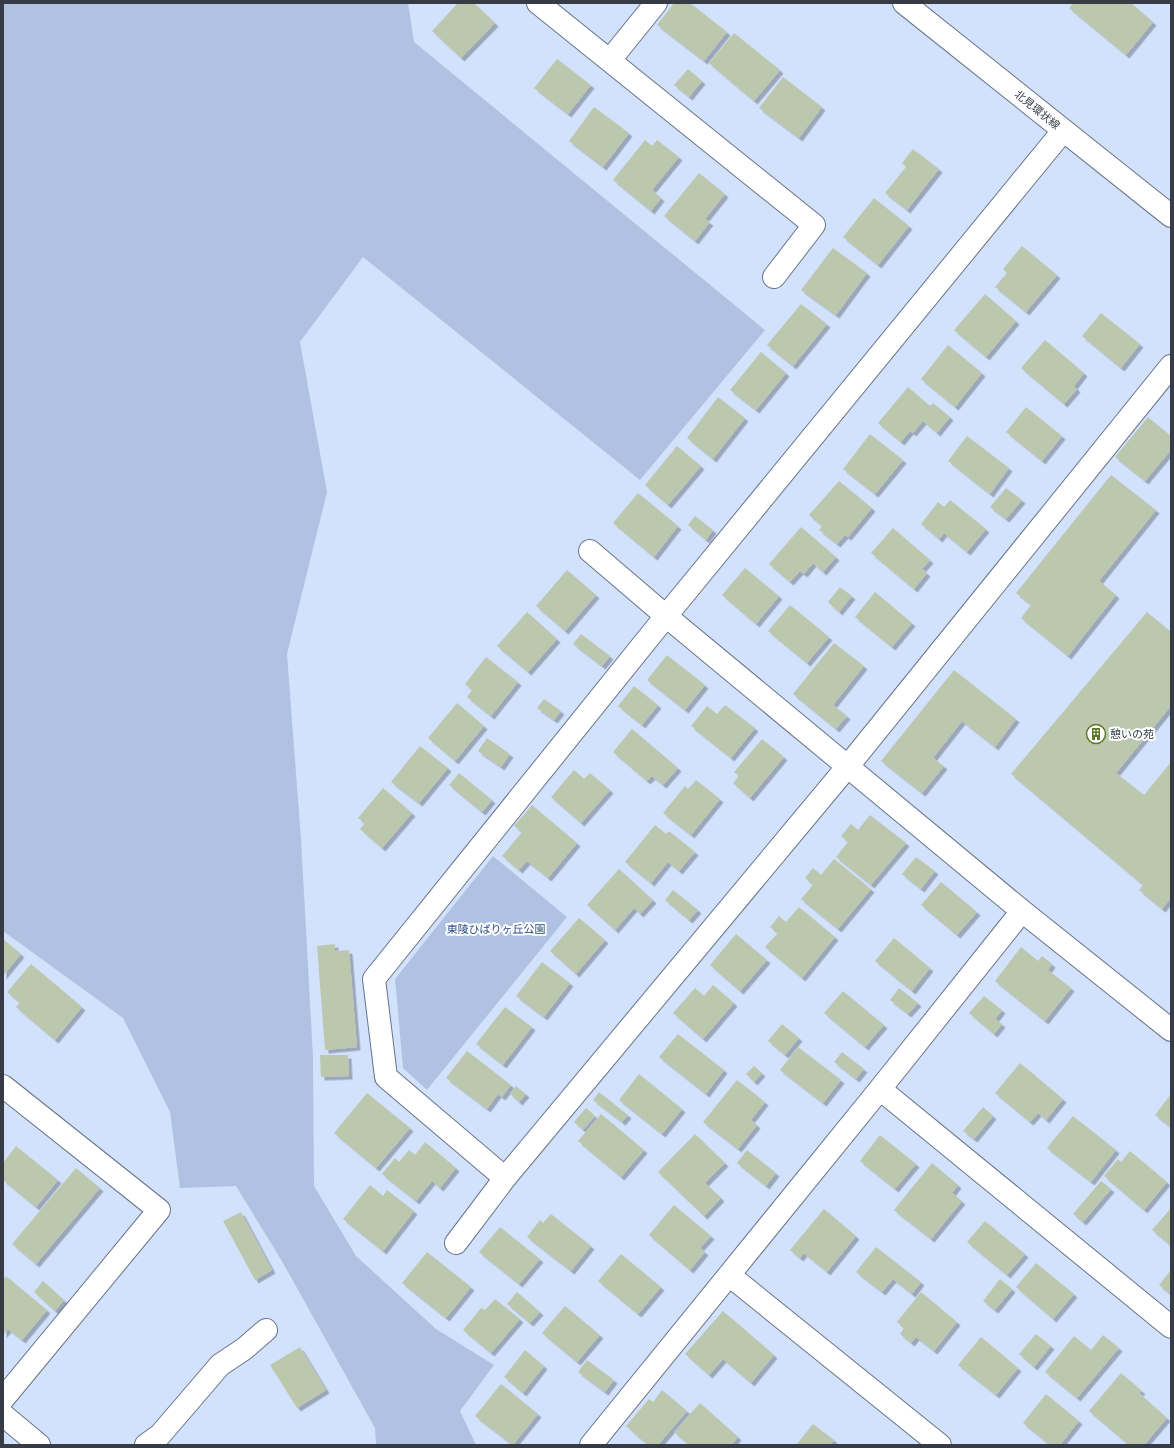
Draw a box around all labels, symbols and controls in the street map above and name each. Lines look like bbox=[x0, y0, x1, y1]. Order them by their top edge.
street label: 北見環状線 bbox=[1012, 88, 1062, 132]
building icon: 憩いの苑 bbox=[1085, 723, 1107, 745]
place label: 憩いの苑 bbox=[1110, 728, 1154, 741]
park label: 東陵ひばりヶ丘公園 bbox=[447, 923, 546, 936]

